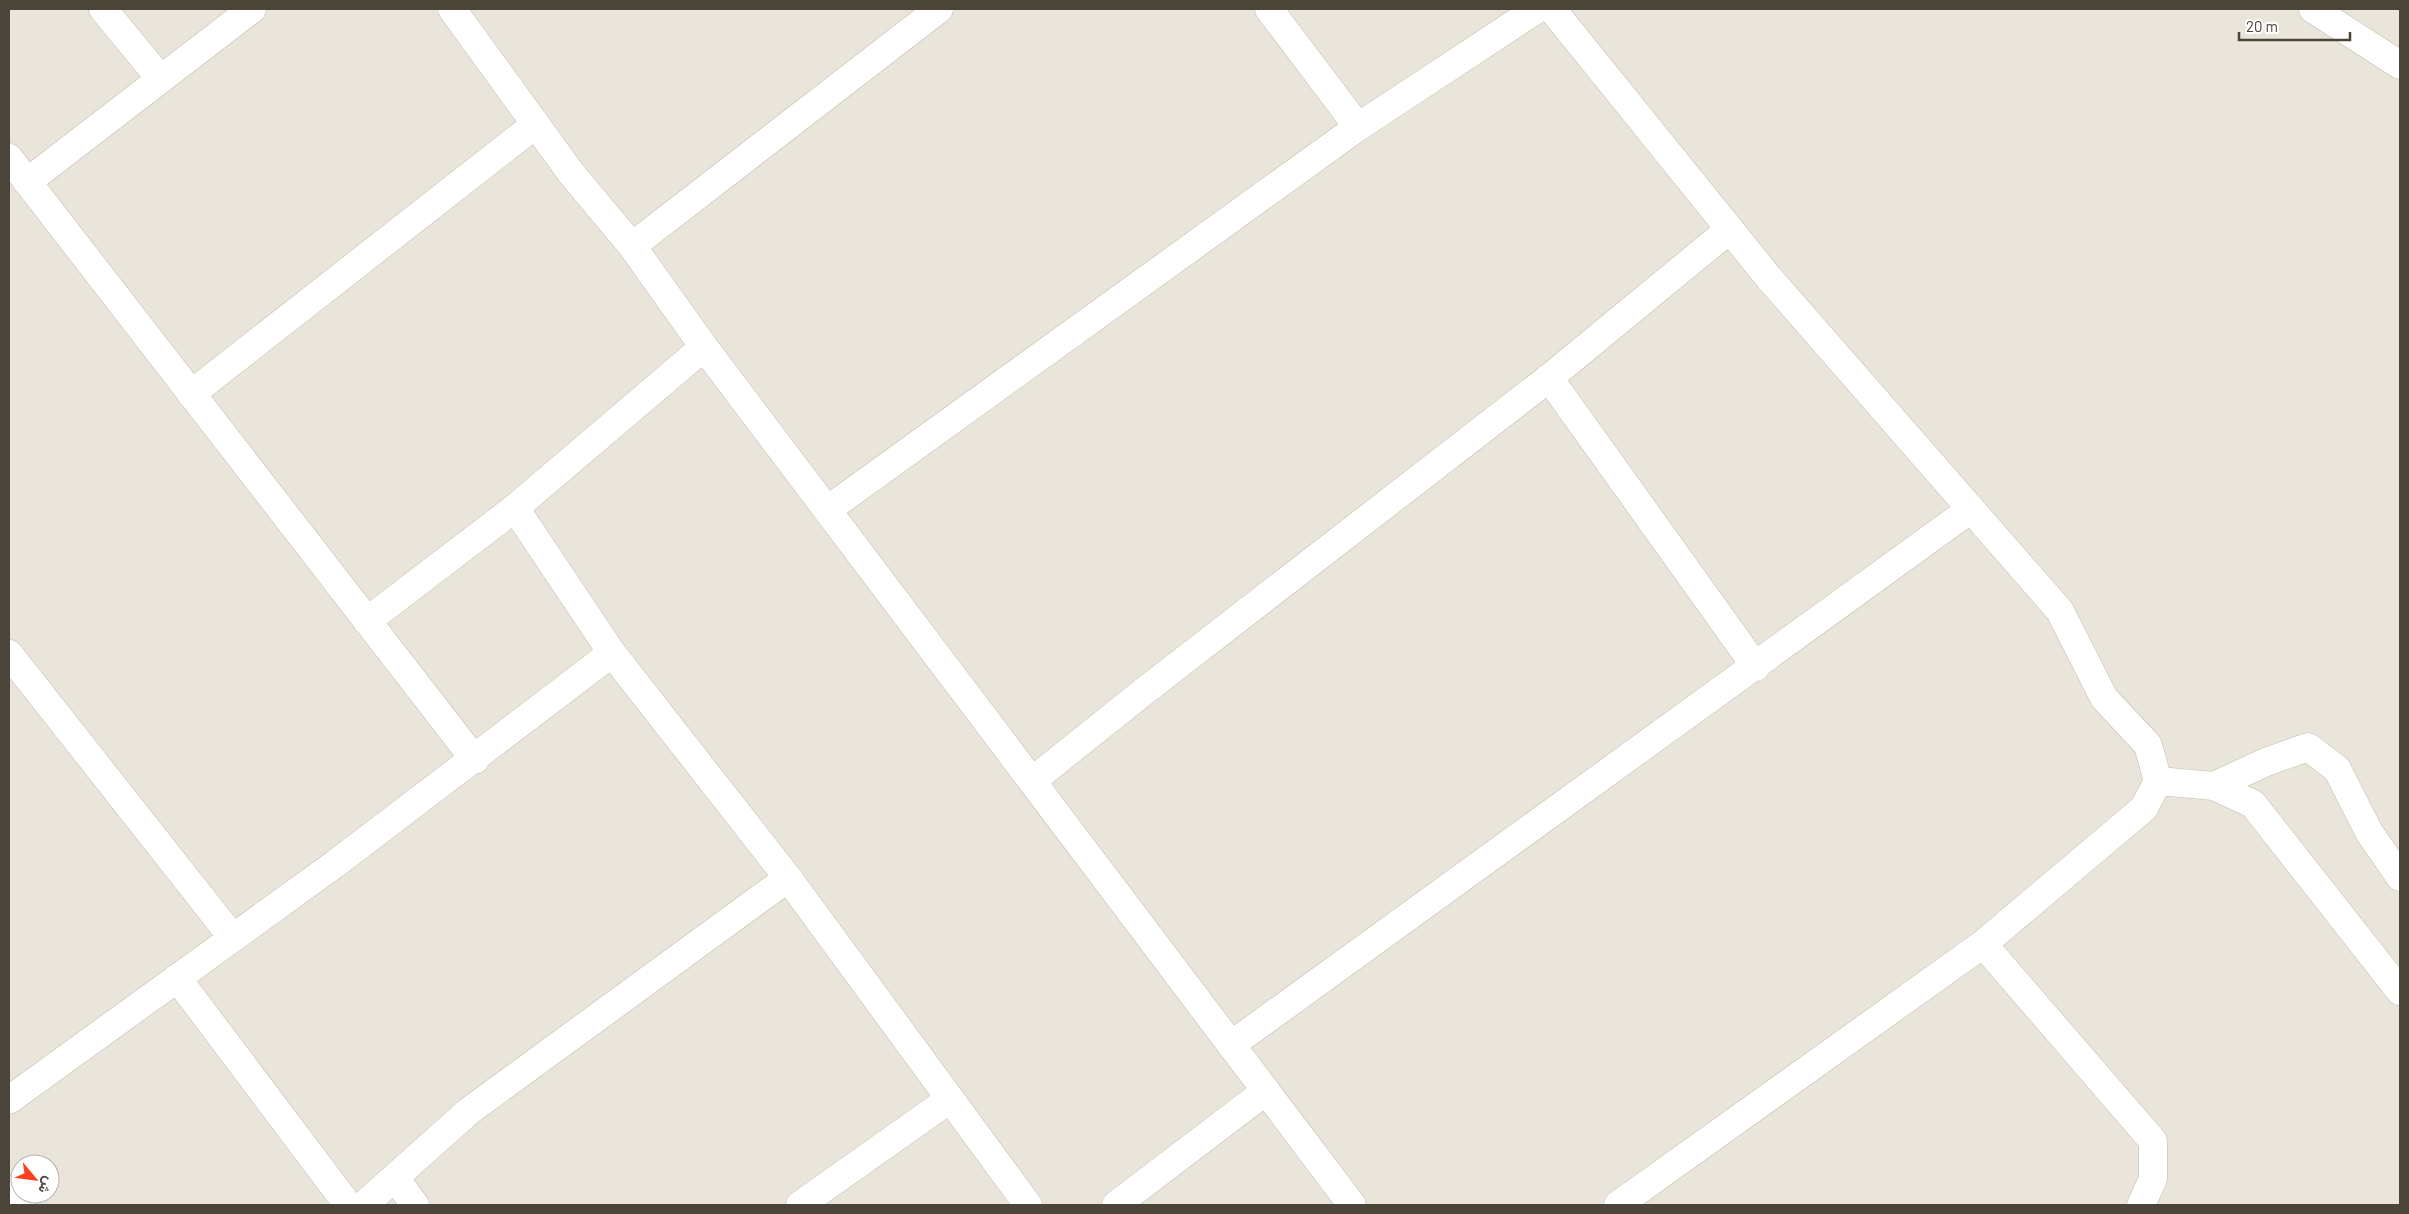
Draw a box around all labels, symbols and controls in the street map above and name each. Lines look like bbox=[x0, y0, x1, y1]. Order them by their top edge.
scale bar bbox=[2239, 10, 2350, 42]
text: 20 m bbox=[2246, 17, 2278, 35]
north arrow bbox=[10, 1154, 60, 1204]
text: ش bbox=[34, 1174, 58, 1197]

